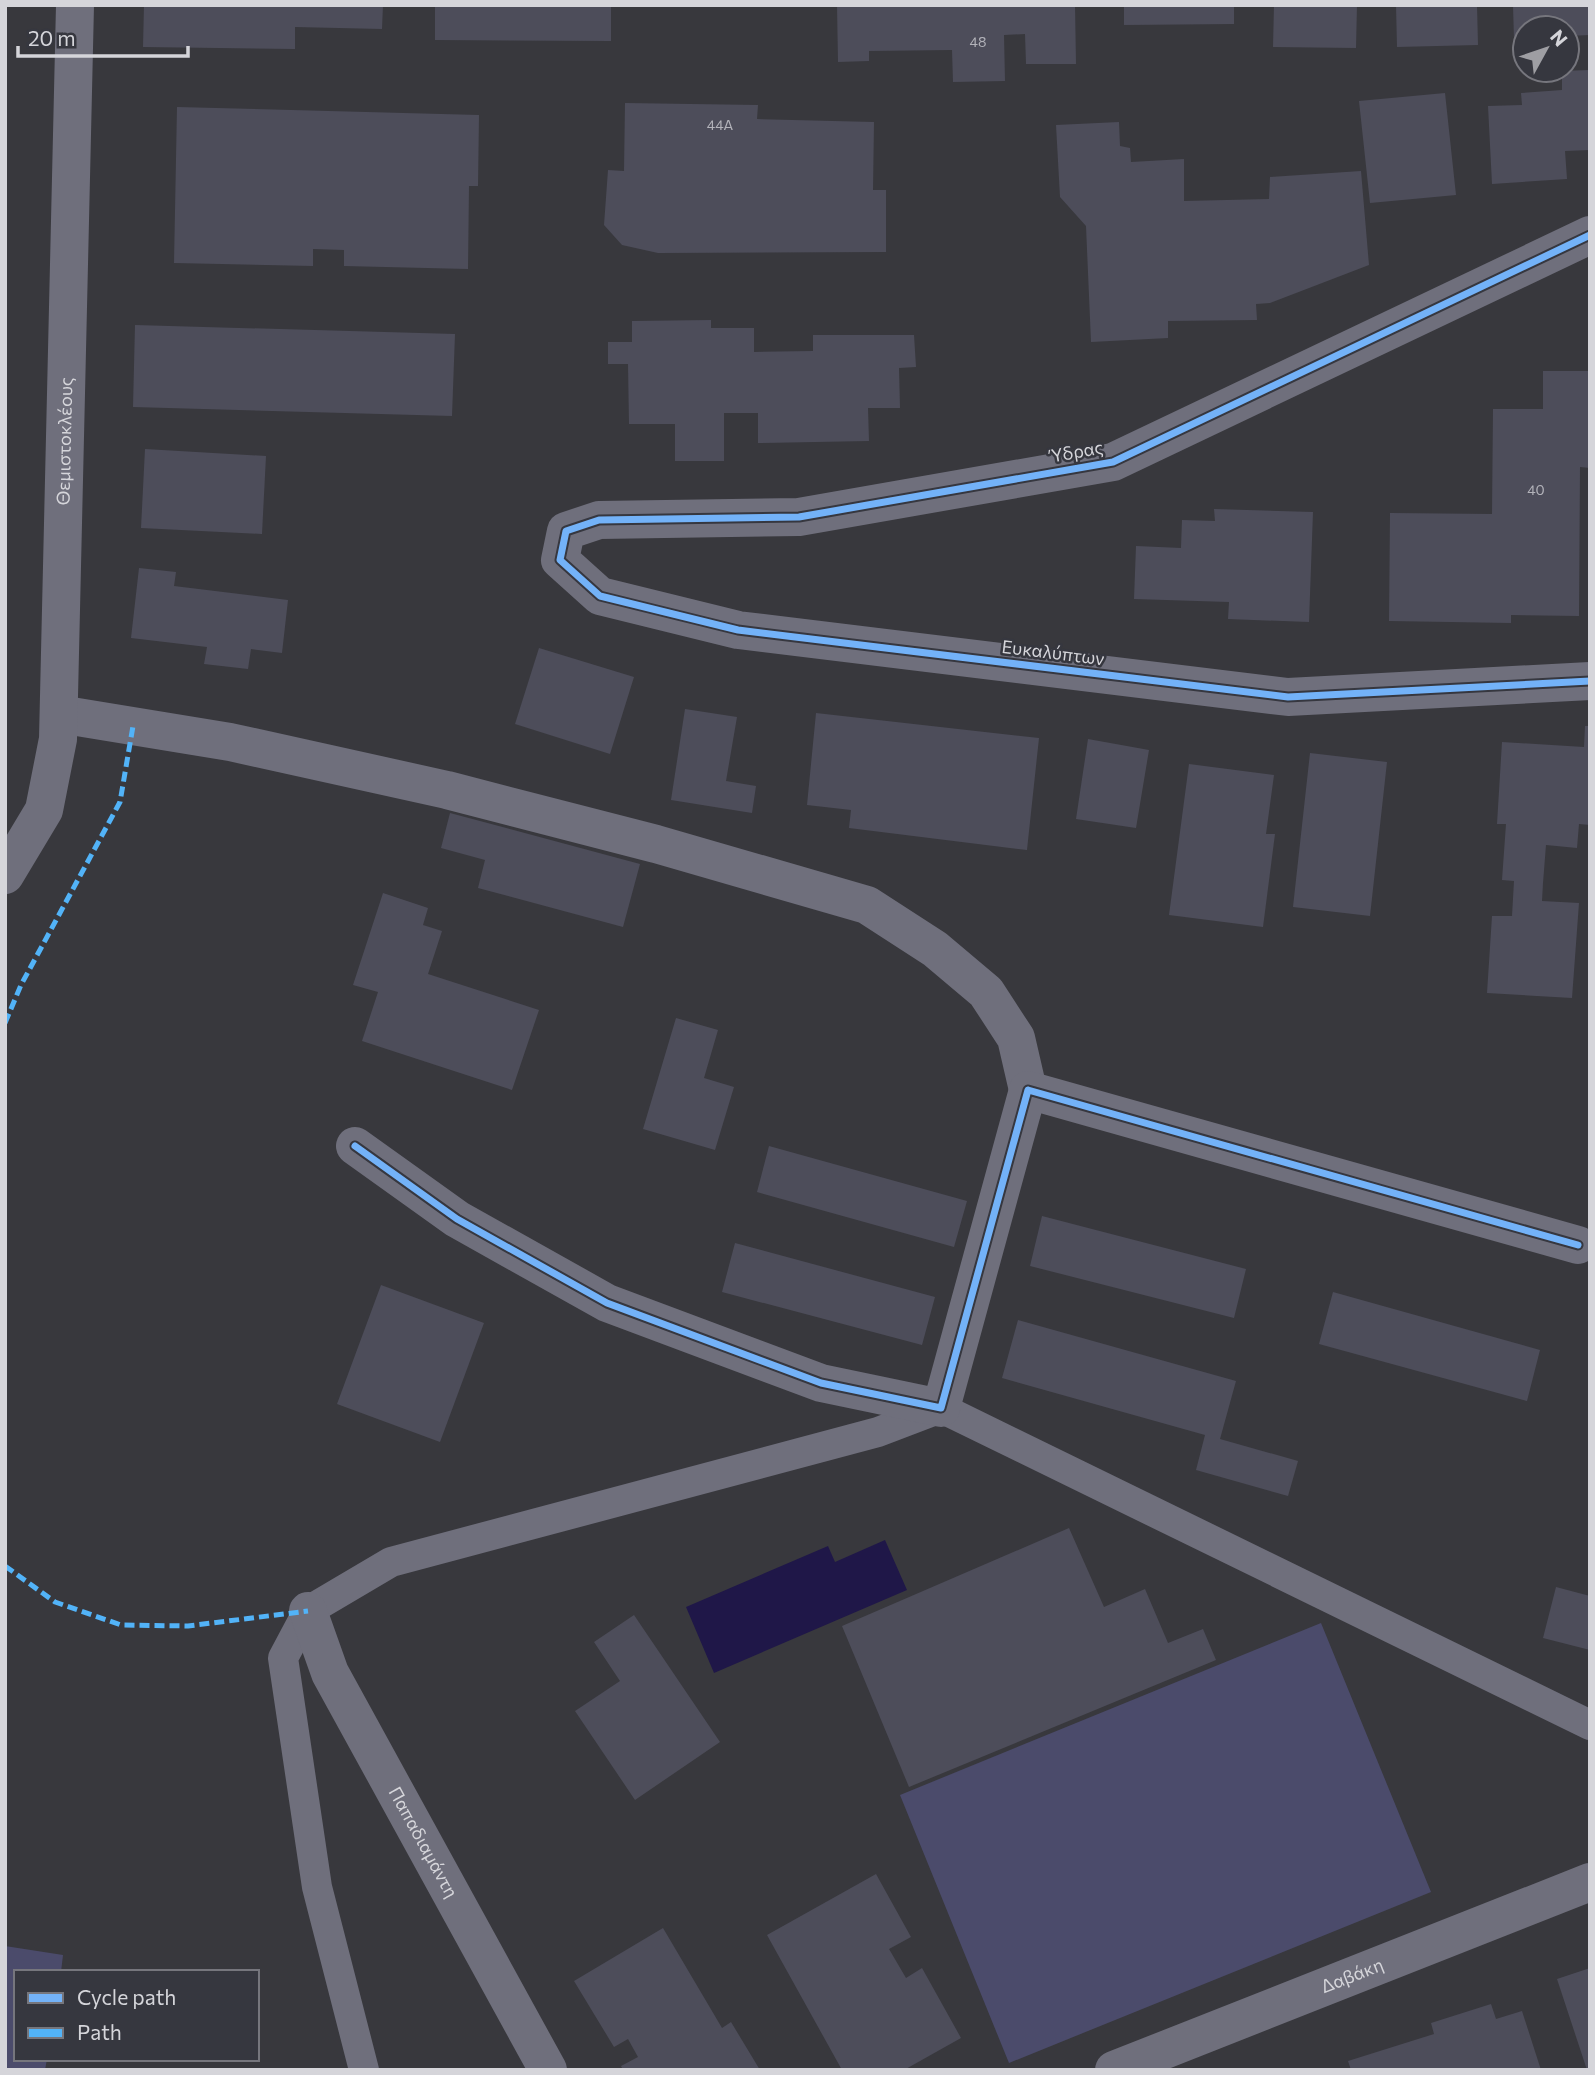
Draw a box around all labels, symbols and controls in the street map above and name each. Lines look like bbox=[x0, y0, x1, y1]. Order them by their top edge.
scale bar bbox=[18, 14, 187, 58]
north arrow bbox=[1511, 14, 1581, 84]
text: 20 m bbox=[28, 25, 76, 50]
text: N bbox=[1546, 25, 1573, 51]
house number: 48 bbox=[970, 33, 986, 50]
house number: 44A bbox=[707, 116, 734, 133]
street label: Θεμιστοκλέους bbox=[51, 377, 76, 506]
street label: Ύδρας bbox=[1046, 436, 1105, 467]
house number: 40 bbox=[1527, 481, 1545, 498]
street label: Ευκαλύπτων bbox=[1001, 635, 1106, 669]
street label: Παπαδιαμάντη bbox=[385, 1783, 463, 1901]
street label: Δαβάκη bbox=[1317, 1953, 1386, 1997]
legend bbox=[14, 1970, 259, 2061]
text: Cycle path bbox=[77, 1984, 176, 2009]
text: Path bbox=[77, 2019, 122, 2044]

